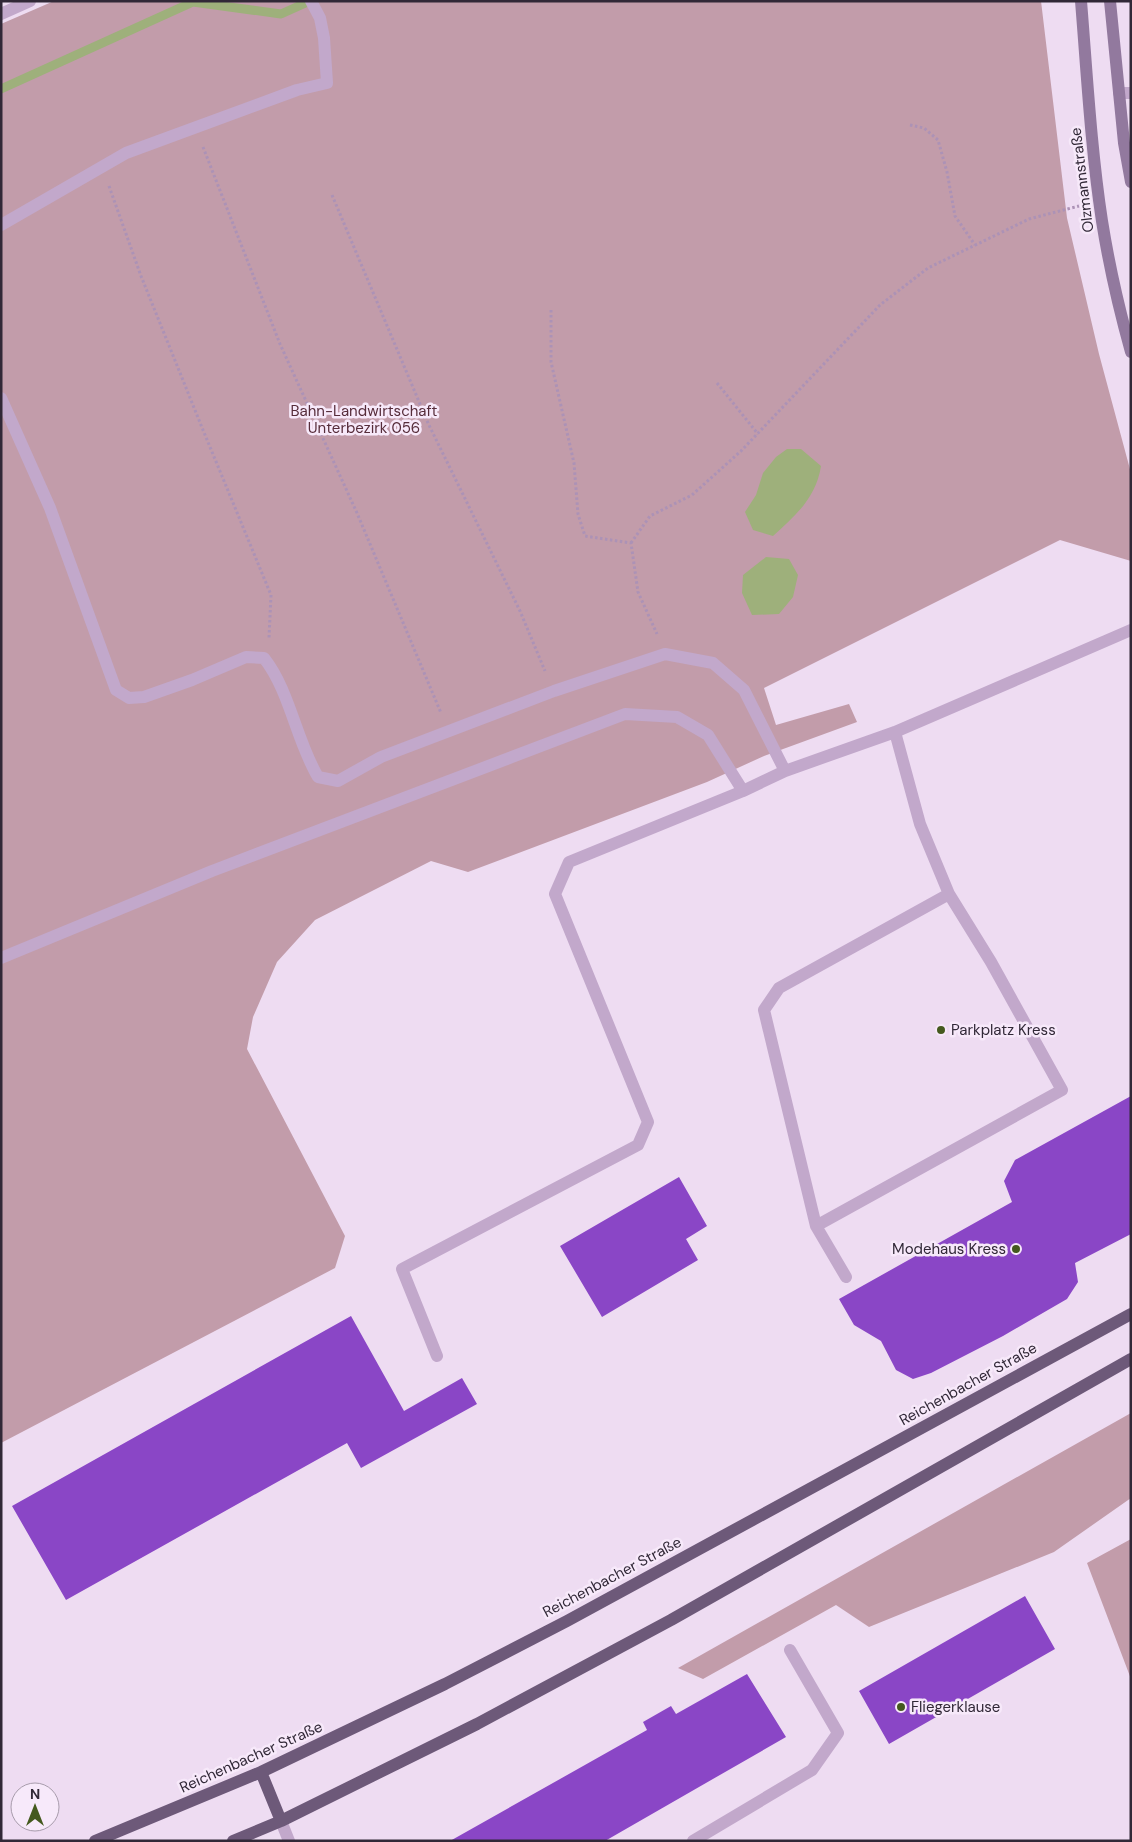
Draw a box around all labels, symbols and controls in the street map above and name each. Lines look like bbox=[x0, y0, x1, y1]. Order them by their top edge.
street label: Olzmannstraße bbox=[1066, 126, 1098, 234]
park label: Bahn-Landwirtschaft Unterbezirk 056 bbox=[291, 401, 438, 438]
place label: Parkplatz Kress bbox=[951, 1020, 1056, 1040]
marker: Parkplatz Kress bbox=[935, 1024, 947, 1036]
place label: Modehaus Kress bbox=[892, 1239, 1006, 1259]
marker: Modehaus Kress bbox=[1010, 1243, 1022, 1255]
street label: Reichenbacher Straße bbox=[896, 1338, 1040, 1430]
street label: Reichenbacher Straße bbox=[539, 1532, 685, 1622]
place label: Fliegerklause bbox=[911, 1697, 1000, 1717]
marker: Fliegerklause bbox=[895, 1701, 907, 1713]
street label: Reichenbacher Straße bbox=[176, 1716, 326, 1798]
north arrow bbox=[10, 1782, 60, 1832]
text: N bbox=[30, 1785, 40, 1803]

